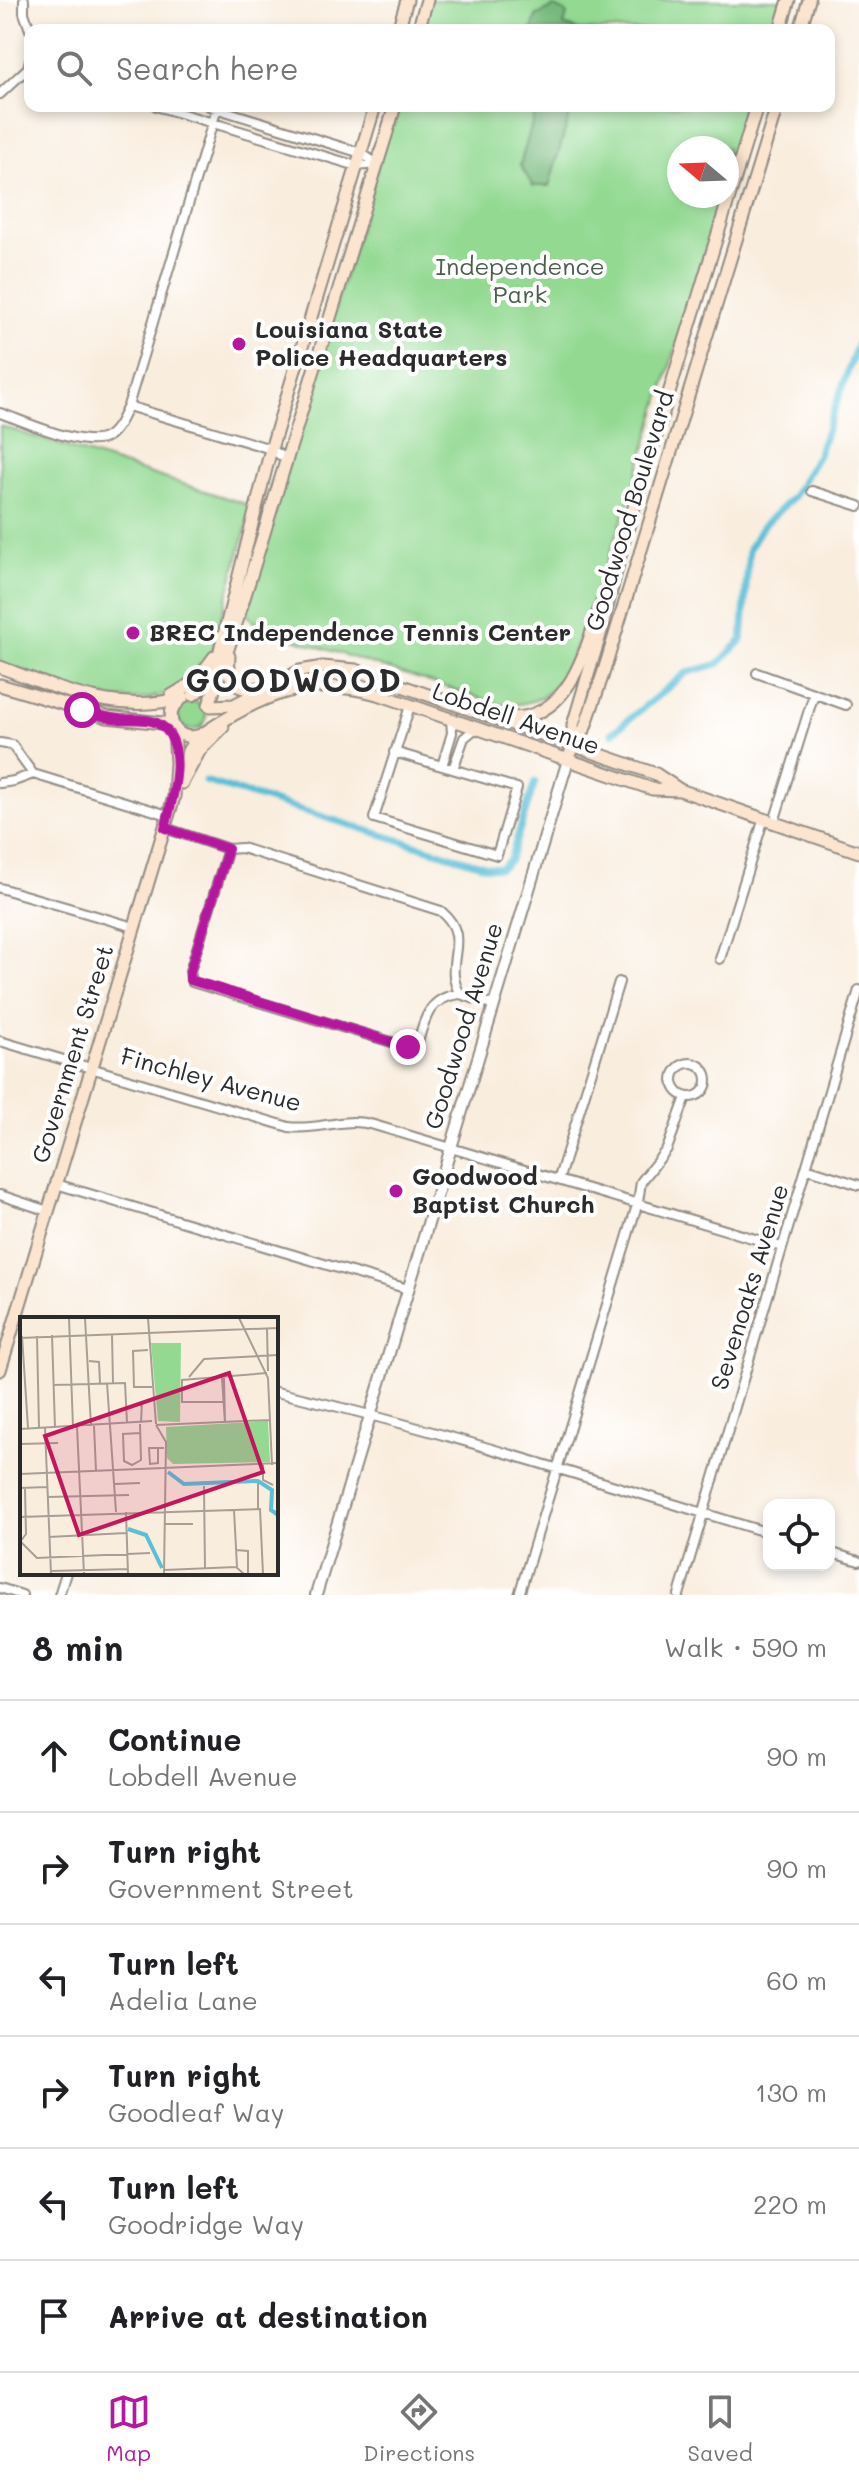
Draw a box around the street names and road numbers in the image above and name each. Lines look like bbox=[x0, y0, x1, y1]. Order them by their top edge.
street label: Goodwood Boulevard bbox=[577, 387, 680, 634]
street label: Lobdell Avenue bbox=[429, 674, 604, 761]
street label: Goodwood Avenue bbox=[416, 918, 509, 1133]
street label: Government Street bbox=[24, 941, 120, 1167]
street label: Finchley Avenue bbox=[118, 1040, 305, 1118]
street label: Sevenoaks Avenue bbox=[703, 1180, 795, 1393]

